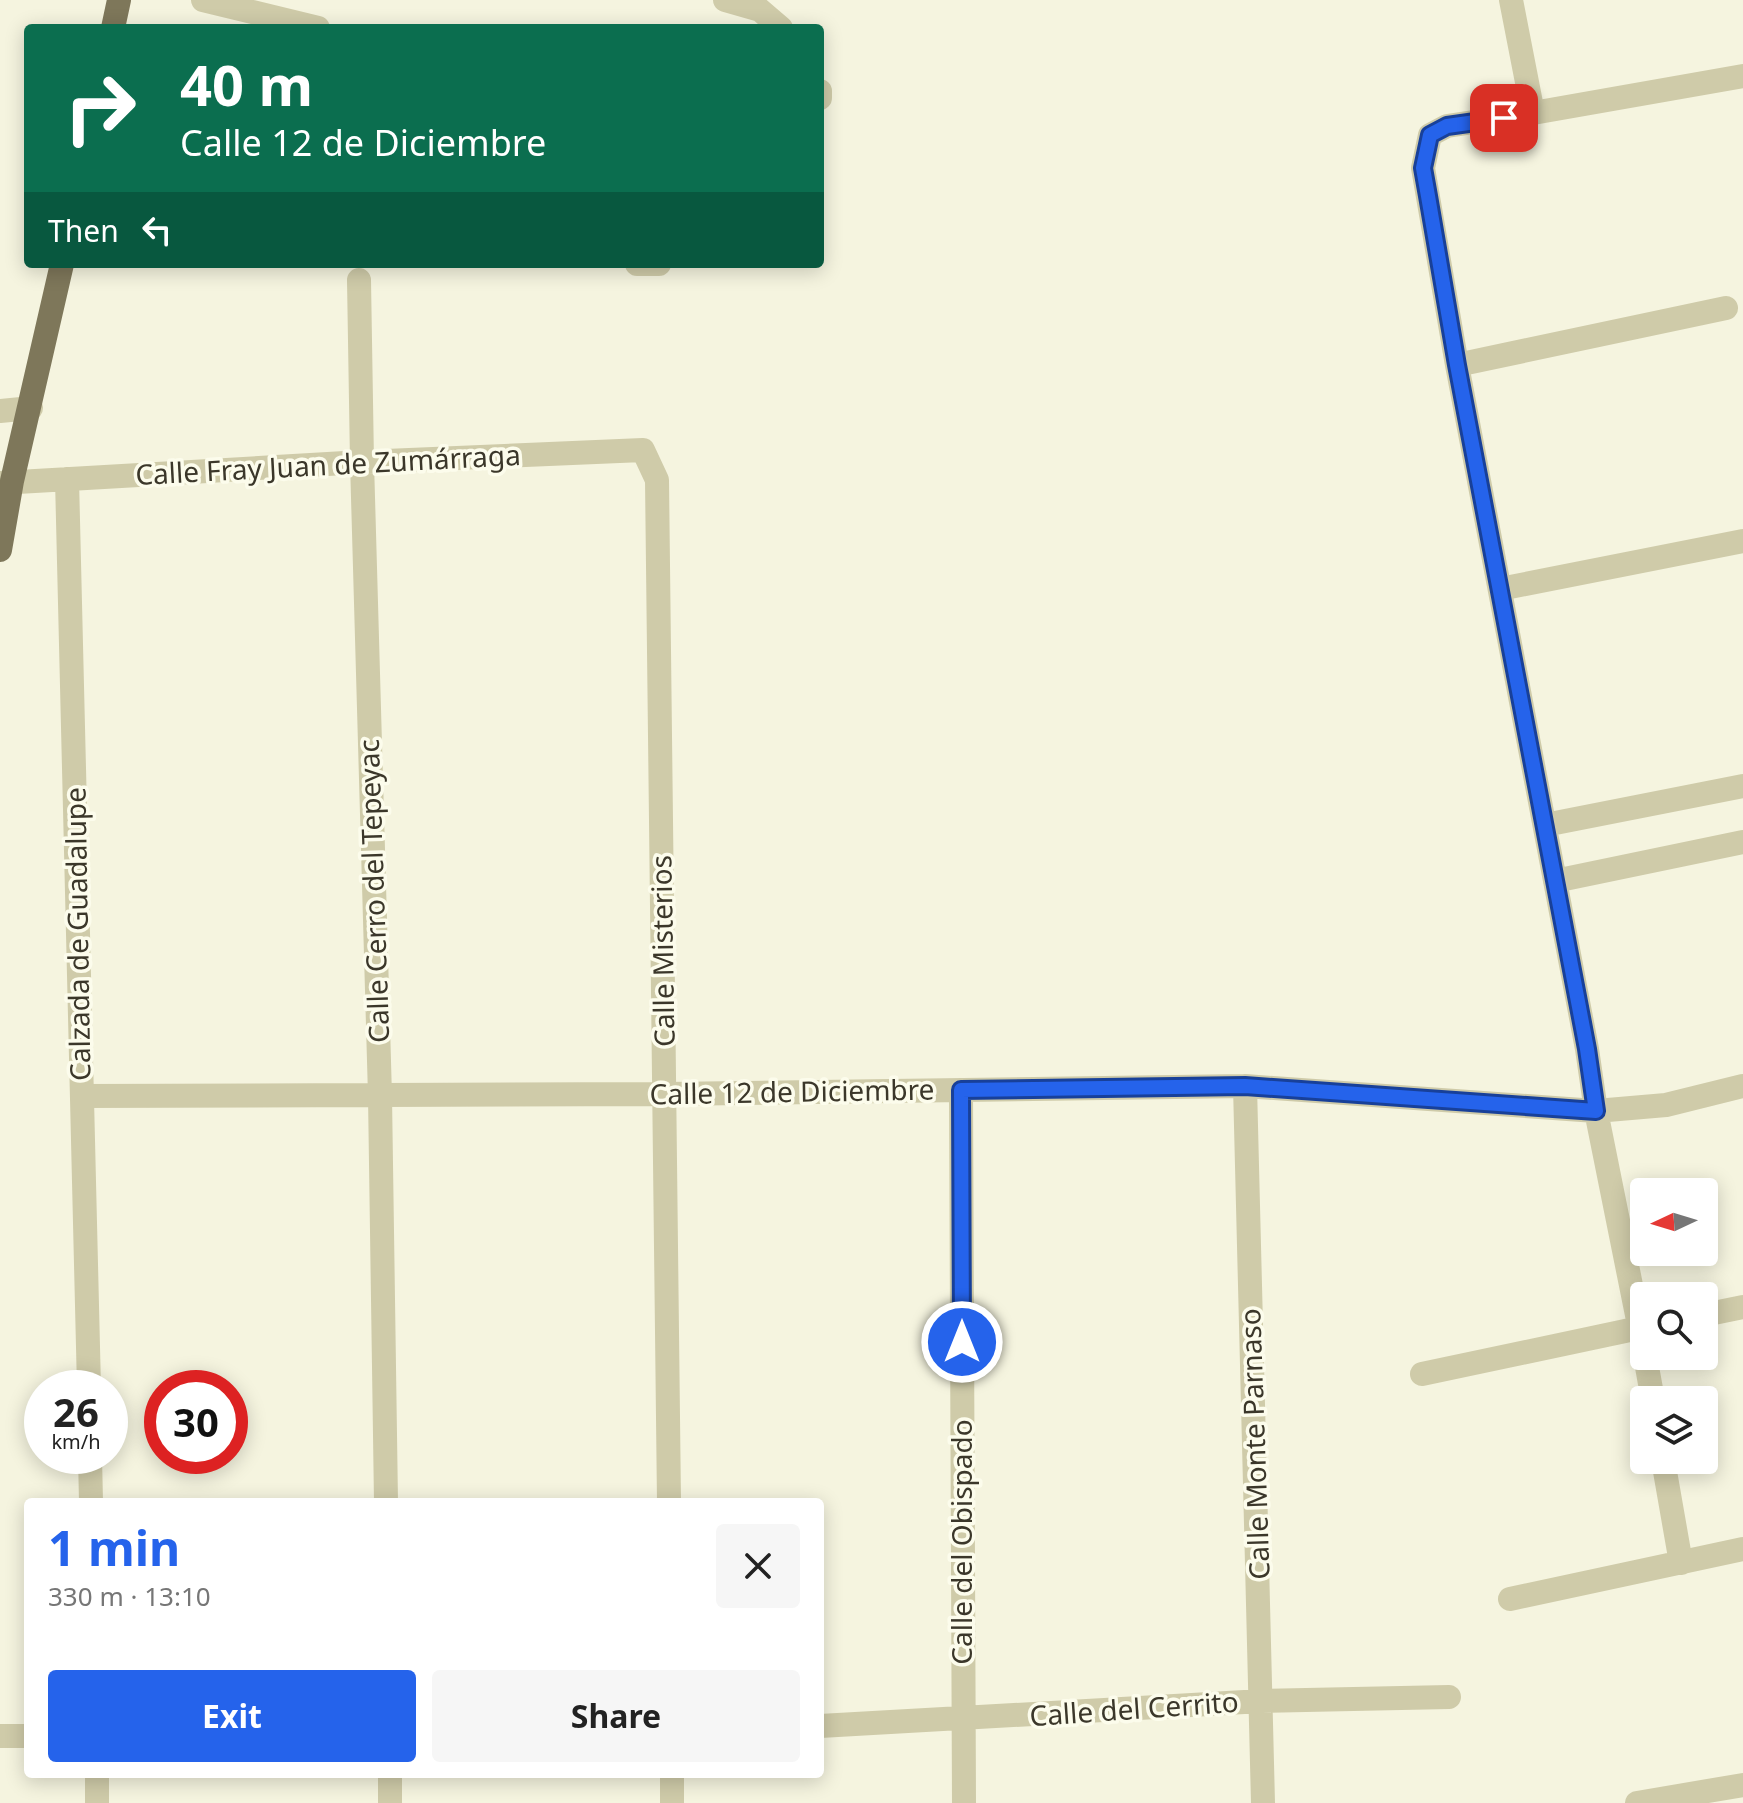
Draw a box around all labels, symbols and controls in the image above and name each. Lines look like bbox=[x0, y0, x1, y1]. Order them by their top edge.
text: 40 m bbox=[180, 46, 313, 122]
icon: right bbox=[48, 56, 152, 160]
pin bbox=[1470, 84, 1538, 152]
icon: arrive bbox=[1482, 96, 1526, 140]
text: Calle 12 de Diciembre bbox=[180, 118, 546, 167]
icon: left bbox=[135, 208, 179, 252]
text: Then bbox=[48, 210, 119, 251]
street label: Calle Fray Juan de Zumárraga bbox=[134, 435, 522, 493]
street label: Calle Cerro del Tepeyac bbox=[349, 738, 397, 1044]
street label: Calzada de Guadalupe bbox=[55, 787, 99, 1081]
street label: Calle Misterios bbox=[641, 855, 683, 1047]
street label: Calle 12 de Diciembre bbox=[649, 1070, 935, 1112]
north arrow bbox=[1630, 1178, 1718, 1266]
map controls bbox=[1630, 1178, 1718, 1474]
button: search bbox=[1630, 1282, 1718, 1370]
position arrow bbox=[920, 1300, 1004, 1384]
street label: Calle Monte Parnaso bbox=[1230, 1308, 1278, 1580]
speed limit sign: 30 bbox=[144, 1370, 248, 1474]
text: 26 bbox=[53, 1384, 99, 1439]
button: layers bbox=[1630, 1386, 1718, 1474]
street label: Calle del Obispado bbox=[942, 1419, 980, 1665]
text: km/h bbox=[51, 1428, 101, 1455]
text: 1 min bbox=[48, 1515, 180, 1580]
button: close bbox=[716, 1524, 800, 1608]
text: 330 m · 13:10 bbox=[48, 1578, 211, 1614]
button: Exit bbox=[48, 1670, 416, 1762]
button: Share bbox=[432, 1670, 800, 1762]
street label: Calle del Cerrito bbox=[1028, 1682, 1240, 1734]

